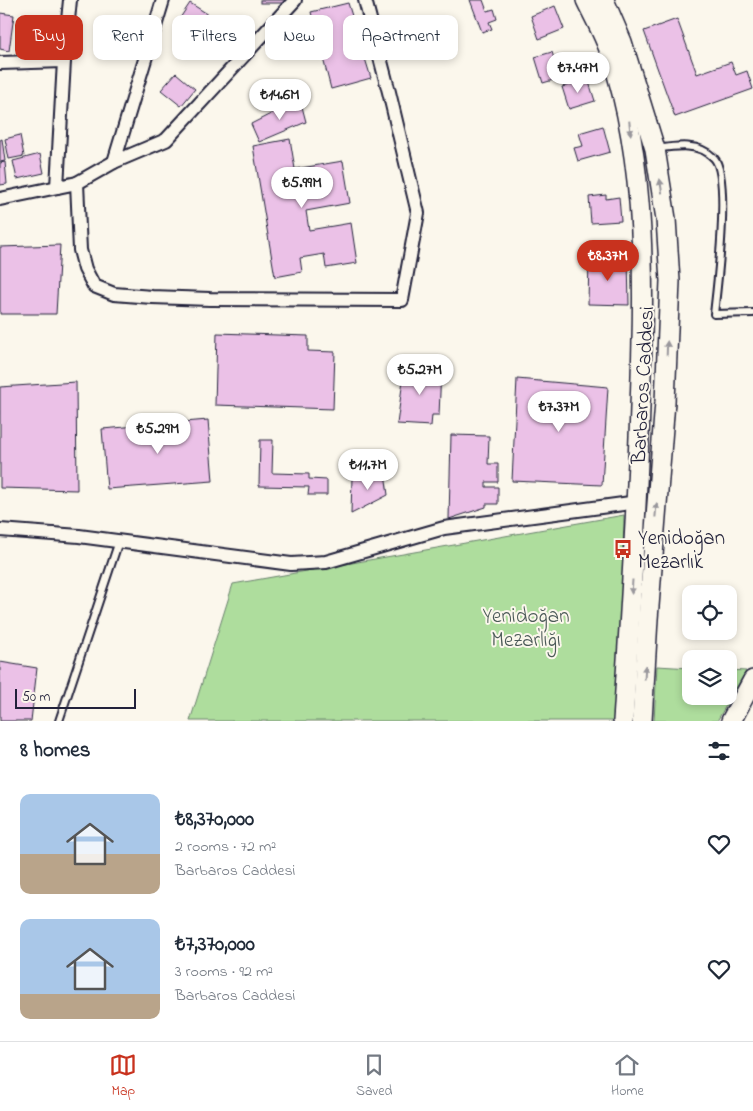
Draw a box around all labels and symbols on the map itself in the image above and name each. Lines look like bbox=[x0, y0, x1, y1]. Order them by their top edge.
pin: ₺7.47M bbox=[537, 52, 619, 94]
pin: ₺14.6M bbox=[239, 78, 321, 121]
one-way arrow bbox=[626, 120, 634, 136]
pin: ₺5.99M bbox=[261, 166, 343, 209]
one-way arrow bbox=[656, 178, 664, 194]
pin: ₺8.37M bbox=[567, 240, 649, 282]
street label: Barbaros Caddesi bbox=[625, 305, 663, 466]
one-way arrow bbox=[664, 340, 672, 356]
pin: ₺5.27M bbox=[379, 354, 461, 396]
pin: ₺7.37M bbox=[518, 390, 600, 433]
pin: ₺5.29M bbox=[117, 412, 199, 455]
pin: ₺11.7M bbox=[327, 448, 409, 491]
one-way arrow bbox=[653, 502, 661, 518]
place label: Yenidoğan Mezarlık bbox=[638, 524, 725, 578]
bus stop icon: Yenidoğan Mezarlık bbox=[612, 538, 634, 560]
one-way arrow bbox=[627, 579, 635, 595]
park label: Yenidoğan Mezarlığı bbox=[482, 602, 570, 658]
one-way arrow bbox=[641, 664, 649, 680]
scale bar bbox=[15, 686, 136, 709]

